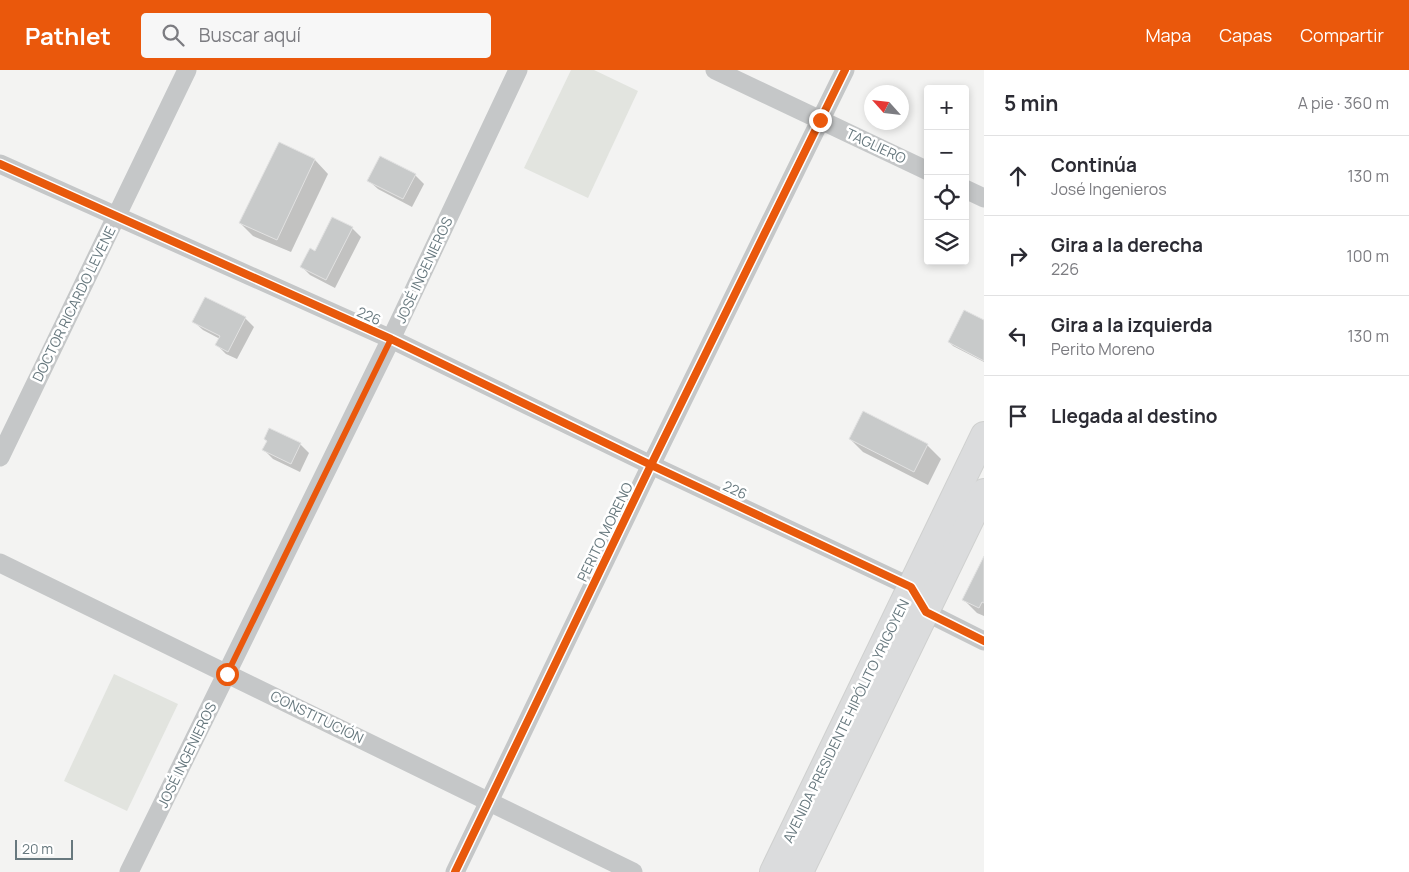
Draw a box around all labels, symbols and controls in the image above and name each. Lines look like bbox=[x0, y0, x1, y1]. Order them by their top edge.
search box bbox=[141, 13, 491, 58]
text: Pathlet bbox=[25, 19, 111, 52]
icon: search bbox=[159, 21, 187, 49]
text: Buscar aquí bbox=[199, 22, 301, 48]
text: Mapa bbox=[1145, 23, 1191, 47]
text: Capas bbox=[1219, 23, 1272, 47]
text: Compartir bbox=[1300, 23, 1384, 47]
north arrow bbox=[864, 85, 909, 130]
map controls bbox=[924, 85, 969, 265]
button: + bbox=[924, 85, 969, 130]
text: 5 min bbox=[1004, 89, 1058, 117]
text: A pie · 360 m bbox=[1298, 92, 1389, 114]
route end bbox=[809, 109, 832, 132]
street label: TAGLIERO bbox=[843, 123, 909, 168]
button: − bbox=[924, 130, 969, 175]
text: Continúa bbox=[1051, 152, 1137, 178]
icon: ahead bbox=[1004, 162, 1032, 190]
text: 130 m bbox=[1347, 165, 1389, 187]
button: locate bbox=[924, 175, 969, 220]
text: José Ingenieros bbox=[1051, 178, 1167, 200]
street label: JOSÉ INGENIEROS bbox=[391, 213, 457, 326]
button: layers bbox=[924, 220, 969, 265]
street label: DOCTOR RICARDO LEVENE bbox=[28, 223, 119, 385]
text: Gira a la derecha bbox=[1051, 232, 1203, 258]
icon: right bbox=[1004, 242, 1032, 270]
text: 100 m bbox=[1346, 245, 1389, 267]
text: 226 bbox=[1051, 258, 1079, 280]
street label: 226 bbox=[354, 302, 384, 329]
text: Gira a la izquierda bbox=[1051, 312, 1212, 338]
icon: left bbox=[1004, 322, 1032, 350]
text: 130 m bbox=[1347, 325, 1389, 347]
text: Perito Moreno bbox=[1051, 338, 1155, 360]
icon: arrive bbox=[1004, 402, 1032, 430]
text: Llegada al destino bbox=[1051, 403, 1218, 429]
street label: 226 bbox=[720, 476, 750, 503]
street label: PERITO MORENO bbox=[572, 479, 637, 585]
street label: AVENIDA PRESIDENTE HIPÓLITO YRIGOYEN bbox=[778, 596, 913, 846]
route start bbox=[216, 663, 239, 686]
street label: CONSTITUCIÓN bbox=[268, 686, 367, 747]
street label: JOSÉ INGENIEROS bbox=[153, 699, 220, 811]
scale bar bbox=[15, 837, 72, 860]
text: 20 m bbox=[22, 839, 53, 858]

